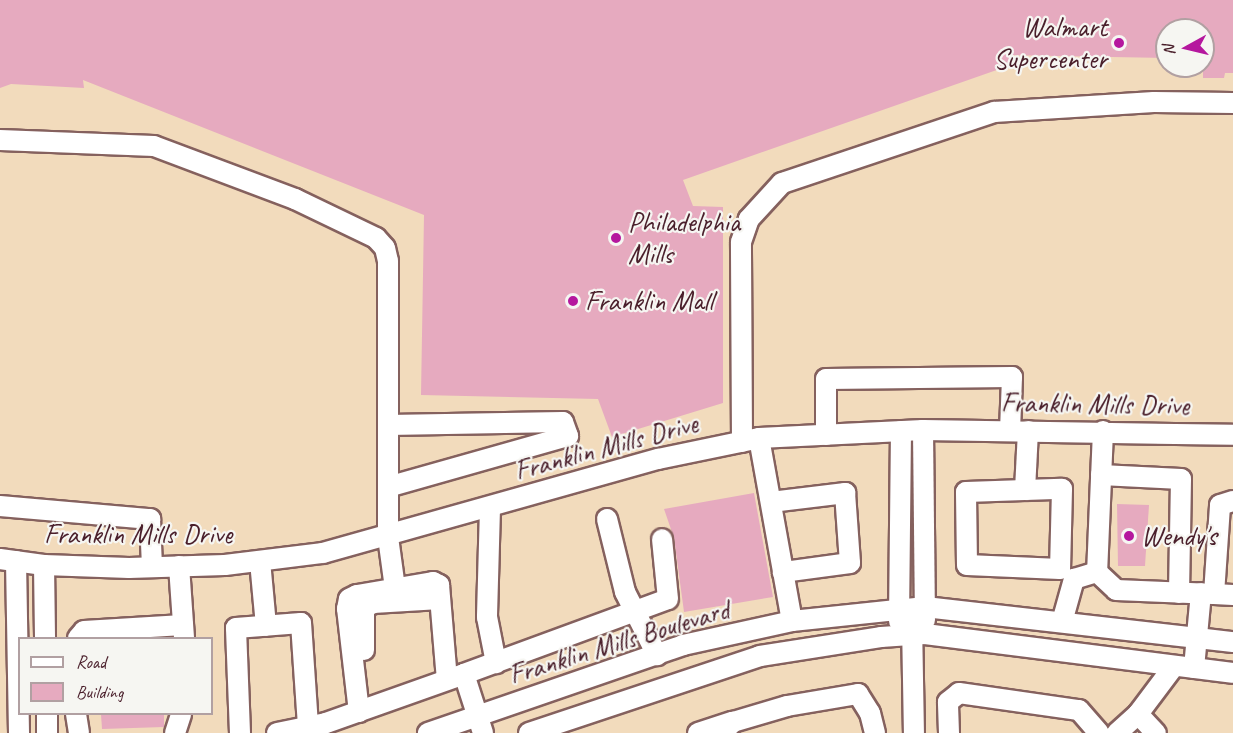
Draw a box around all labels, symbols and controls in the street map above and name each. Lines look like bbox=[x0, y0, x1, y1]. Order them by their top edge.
place label: Walmart Supercenter bbox=[993, 10, 1107, 76]
north arrow bbox=[1155, 18, 1215, 78]
marker: Walmart Supercenter bbox=[1112, 36, 1126, 50]
text: N bbox=[1159, 44, 1180, 57]
place label: Philadelphia Mills bbox=[628, 205, 740, 271]
marker: Philadelphia Mills bbox=[609, 231, 623, 245]
place label: Franklin Mall bbox=[585, 284, 714, 318]
marker: Franklin Mall bbox=[566, 294, 580, 308]
street label: Franklin Mills Drive bbox=[1000, 386, 1190, 422]
street label: Franklin Mills Drive bbox=[511, 406, 701, 488]
street label: Franklin Mills Drive bbox=[44, 517, 232, 551]
place label: Wendy's bbox=[1141, 519, 1217, 553]
marker: Wendy's bbox=[1122, 529, 1136, 543]
street label: Franklin Mills Boulevard bbox=[504, 592, 734, 692]
legend bbox=[18, 637, 213, 715]
text: Road bbox=[76, 651, 106, 673]
text: Building bbox=[76, 681, 123, 703]

